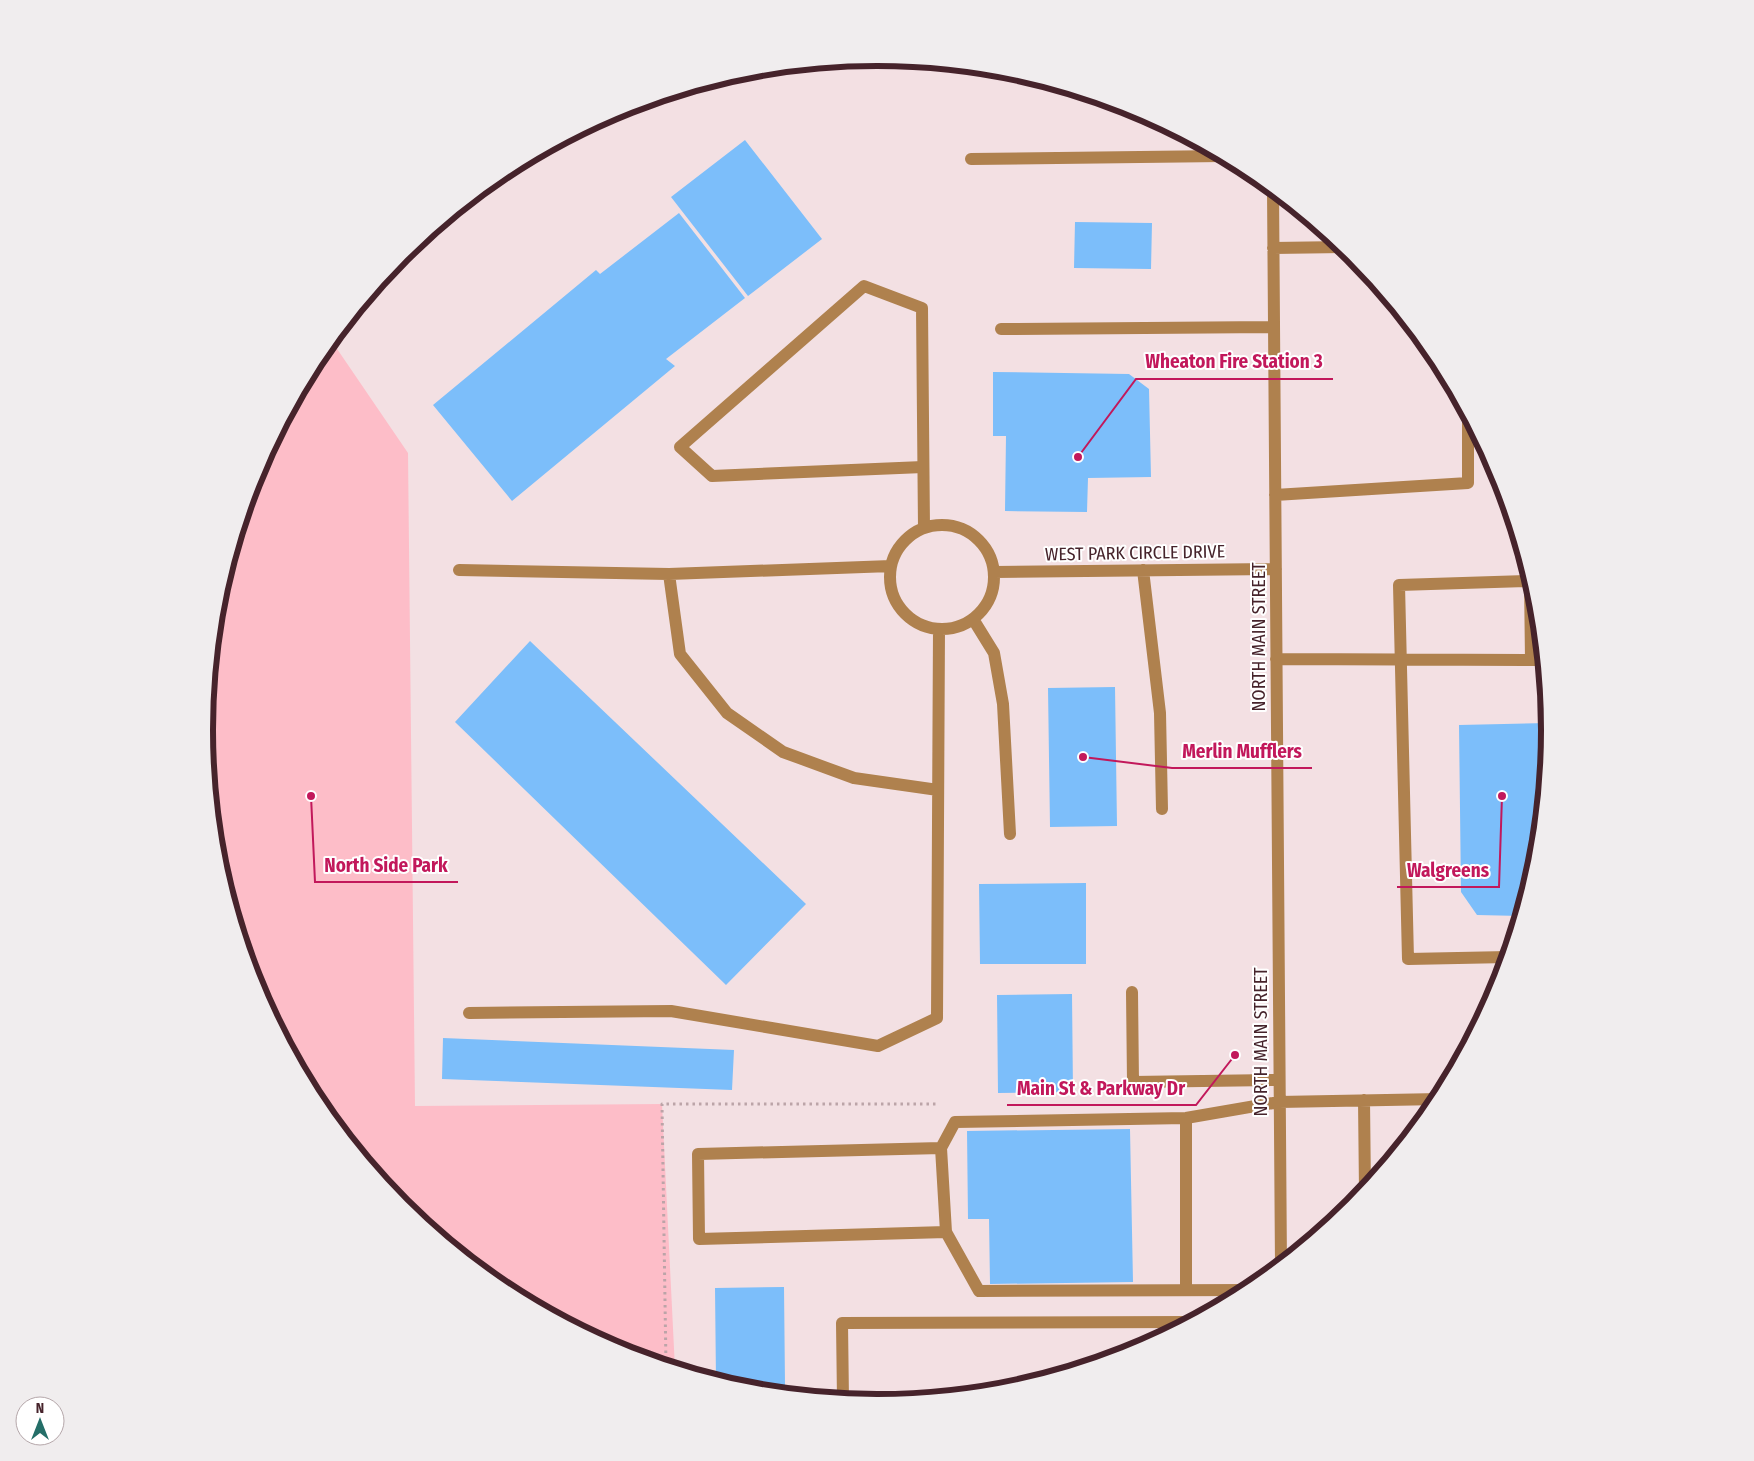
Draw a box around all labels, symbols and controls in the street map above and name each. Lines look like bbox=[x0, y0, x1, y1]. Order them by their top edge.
callout: Wheaton Fire Station 3 bbox=[1136, 345, 1333, 379]
text: Wheaton Fire Station 3 bbox=[1145, 350, 1323, 373]
street label: WEST PARK CIRCLE DRIVE bbox=[1045, 540, 1225, 566]
street label: NORTH MAIN STREET bbox=[1248, 562, 1270, 712]
callout: Merlin Mufflers bbox=[1172, 734, 1312, 768]
text: Merlin Mufflers bbox=[1182, 740, 1303, 763]
callout: North Side Park bbox=[315, 848, 458, 882]
callout: Walgreens bbox=[1397, 853, 1499, 887]
text: North Side Park bbox=[324, 854, 448, 877]
text: Walgreens bbox=[1407, 859, 1490, 882]
street label: NORTH MAIN STREET bbox=[1250, 967, 1272, 1117]
callout: Main St & Parkway Dr bbox=[1007, 1071, 1196, 1105]
text: Main St & Parkway Dr bbox=[1017, 1077, 1186, 1100]
north arrow bbox=[15, 1396, 65, 1446]
text: N bbox=[36, 1400, 44, 1417]

